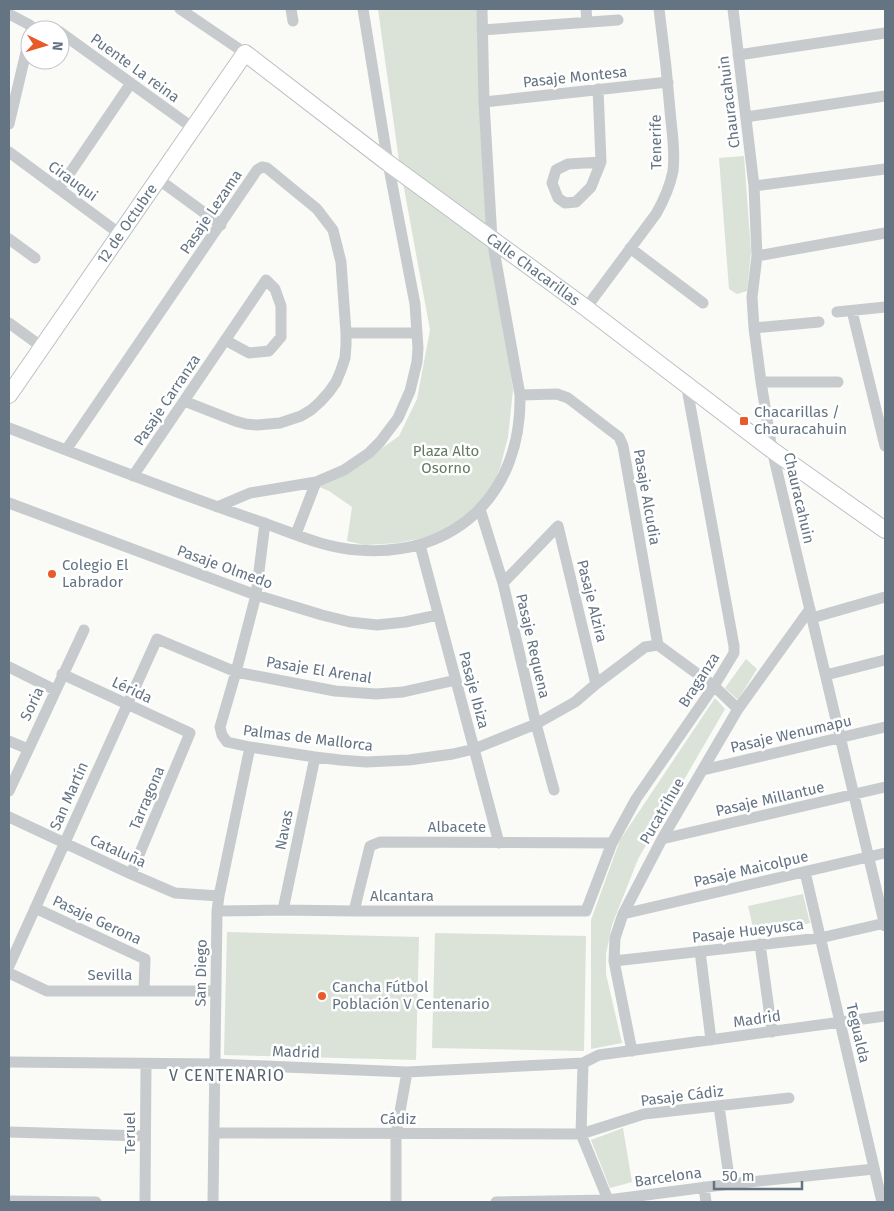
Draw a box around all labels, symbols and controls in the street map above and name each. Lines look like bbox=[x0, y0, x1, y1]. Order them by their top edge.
north arrow bbox=[20, 20, 70, 70]
street label: Puente La reina bbox=[87, 30, 183, 106]
text: N bbox=[49, 41, 66, 51]
street label: Chauracahuin bbox=[714, 55, 744, 149]
street label: Pasaje Montesa bbox=[522, 63, 628, 91]
street label: Tenerife bbox=[647, 114, 665, 170]
street label: Cirauqui bbox=[45, 157, 101, 205]
street label: Pasaje Lezama bbox=[176, 166, 246, 258]
street label: 12 de Octubre bbox=[93, 180, 161, 267]
street label: Calle Chacarillas bbox=[483, 229, 584, 310]
street label: Pasaje Carranza bbox=[130, 351, 204, 449]
place label: Chacarillas / Chauracahuin bbox=[754, 403, 847, 438]
marker: Chacarillas / Chauracahuin bbox=[738, 415, 750, 427]
park label: Plaza Alto Osorno bbox=[413, 442, 479, 477]
street label: Pasaje Alcudia bbox=[630, 448, 664, 546]
street label: Chauracahuin bbox=[780, 451, 818, 545]
street label: Pasaje Olmedo bbox=[175, 541, 275, 593]
place label: Colegio El Labrador bbox=[62, 556, 129, 591]
street label: Pasaje Alzira bbox=[573, 558, 611, 644]
marker: Colegio El Labrador bbox=[46, 568, 58, 580]
street label: Pasaje Requena bbox=[512, 592, 554, 700]
street label: Pasaje Ibiza bbox=[455, 649, 493, 731]
street label: Braganza bbox=[675, 649, 723, 711]
street label: Pasaje El Arenal bbox=[265, 653, 374, 687]
street label: Lérida bbox=[109, 673, 155, 707]
street label: Soria bbox=[16, 684, 48, 724]
street label: Pasaje Wenumapu bbox=[729, 711, 853, 757]
street label: Palmas de Mallorca bbox=[242, 721, 374, 755]
street label: San Martín bbox=[46, 759, 92, 833]
street label: Tarragona bbox=[126, 763, 168, 833]
street label: Pucatrihue bbox=[636, 775, 688, 847]
street label: Pasaje Millantue bbox=[714, 778, 826, 820]
street label: Navas bbox=[271, 808, 297, 852]
street label: Albacete bbox=[428, 818, 486, 836]
street label: Cataluña bbox=[87, 831, 149, 871]
street label: Pasaje Maicolpue bbox=[692, 847, 810, 891]
street label: Alcantara bbox=[370, 887, 434, 905]
street label: Pasaje Gerona bbox=[50, 892, 144, 948]
street label: Pasaje Hueyusca bbox=[691, 915, 805, 947]
street label: San Diego bbox=[191, 939, 211, 1007]
street label: Sevilla bbox=[88, 966, 132, 984]
place label: Cancha Fútbol Población V Centenario bbox=[332, 978, 490, 1013]
marker: Cancha Fútbol Población V Centenario bbox=[316, 990, 328, 1002]
street label: Tegualda bbox=[842, 1001, 874, 1065]
street label: Madrid bbox=[732, 1007, 782, 1031]
street label: Madrid bbox=[272, 1042, 320, 1062]
district label: V CENTENARIO bbox=[169, 1066, 285, 1085]
street label: Pasaje Cádiz bbox=[640, 1082, 725, 1110]
street label: Cádiz bbox=[380, 1110, 417, 1128]
street label: Teruel bbox=[121, 1111, 139, 1154]
scale bar bbox=[714, 1158, 802, 1190]
street label: Barcelona bbox=[633, 1163, 703, 1191]
text: 50 m bbox=[722, 1167, 755, 1185]

